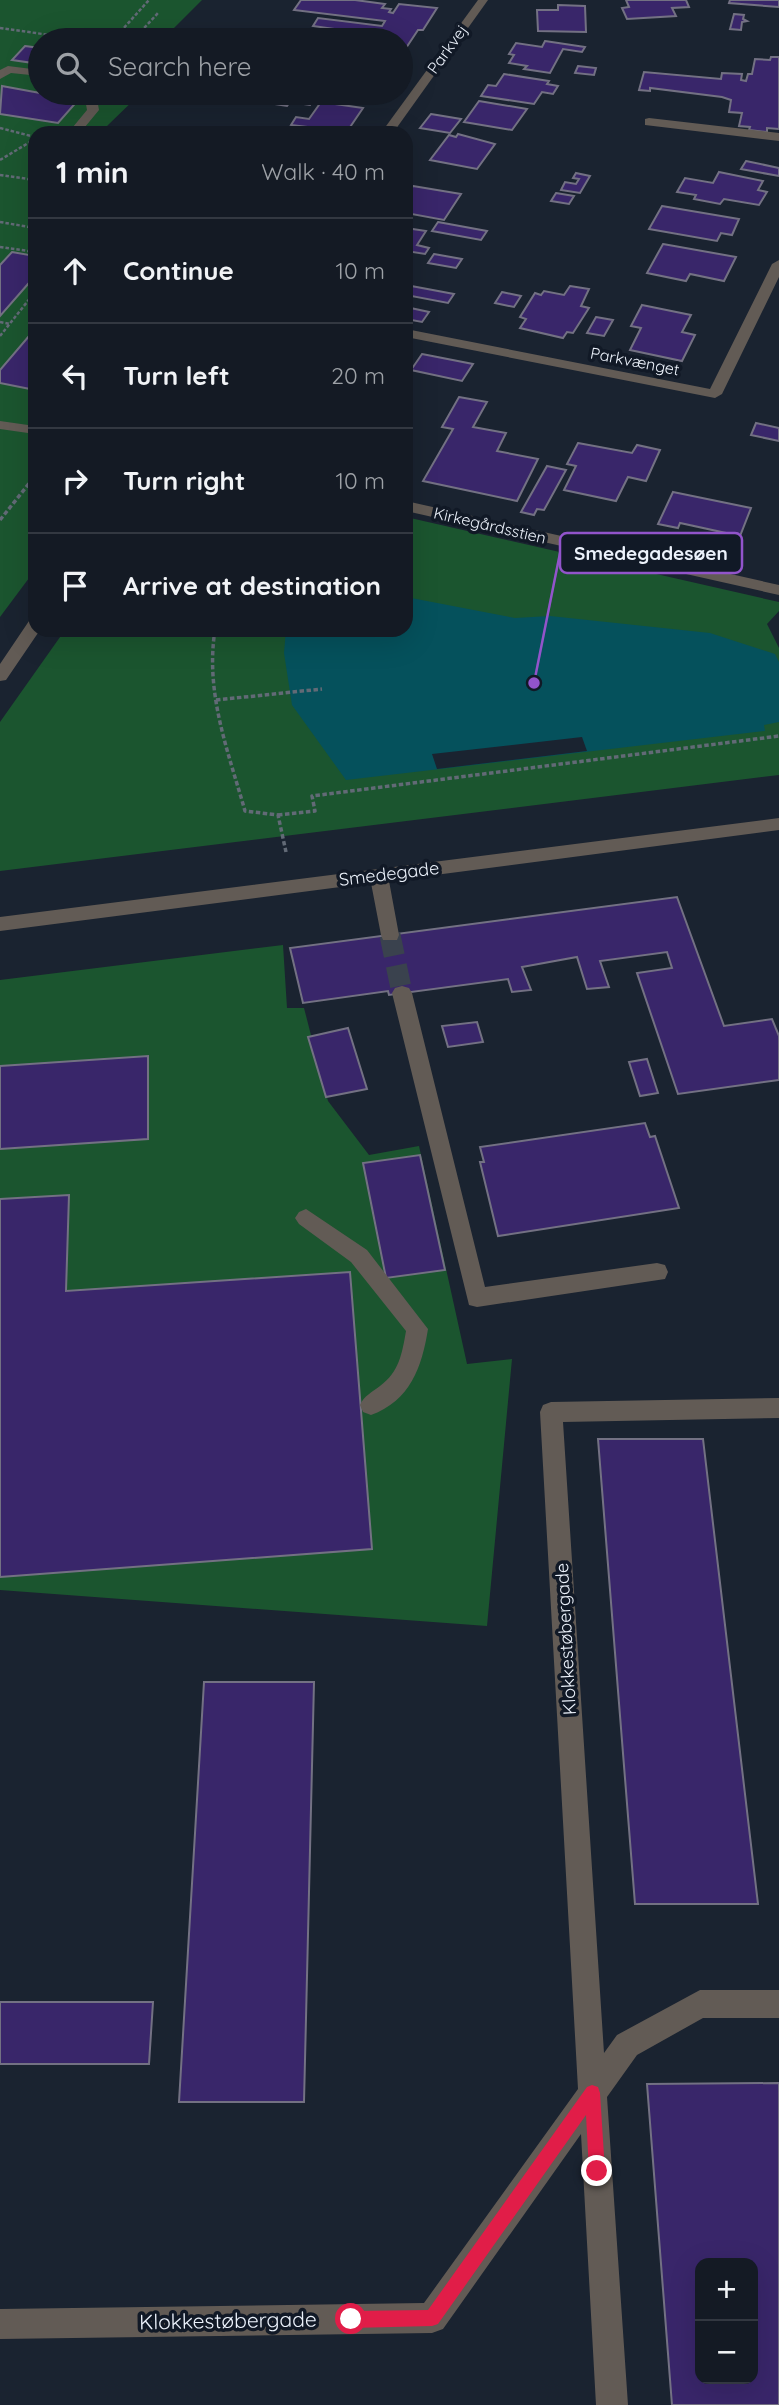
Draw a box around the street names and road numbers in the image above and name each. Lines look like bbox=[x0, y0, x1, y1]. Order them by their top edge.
street label: Parkvej bbox=[423, 21, 471, 77]
street label: Parkvænget bbox=[589, 343, 681, 379]
street label: Kirkegårdsstien bbox=[432, 502, 548, 548]
street label: Smedegade bbox=[337, 856, 440, 891]
street label: Klokkestøbergade bbox=[550, 1562, 581, 1716]
street label: Klokkestøbergade bbox=[139, 2305, 317, 2335]

